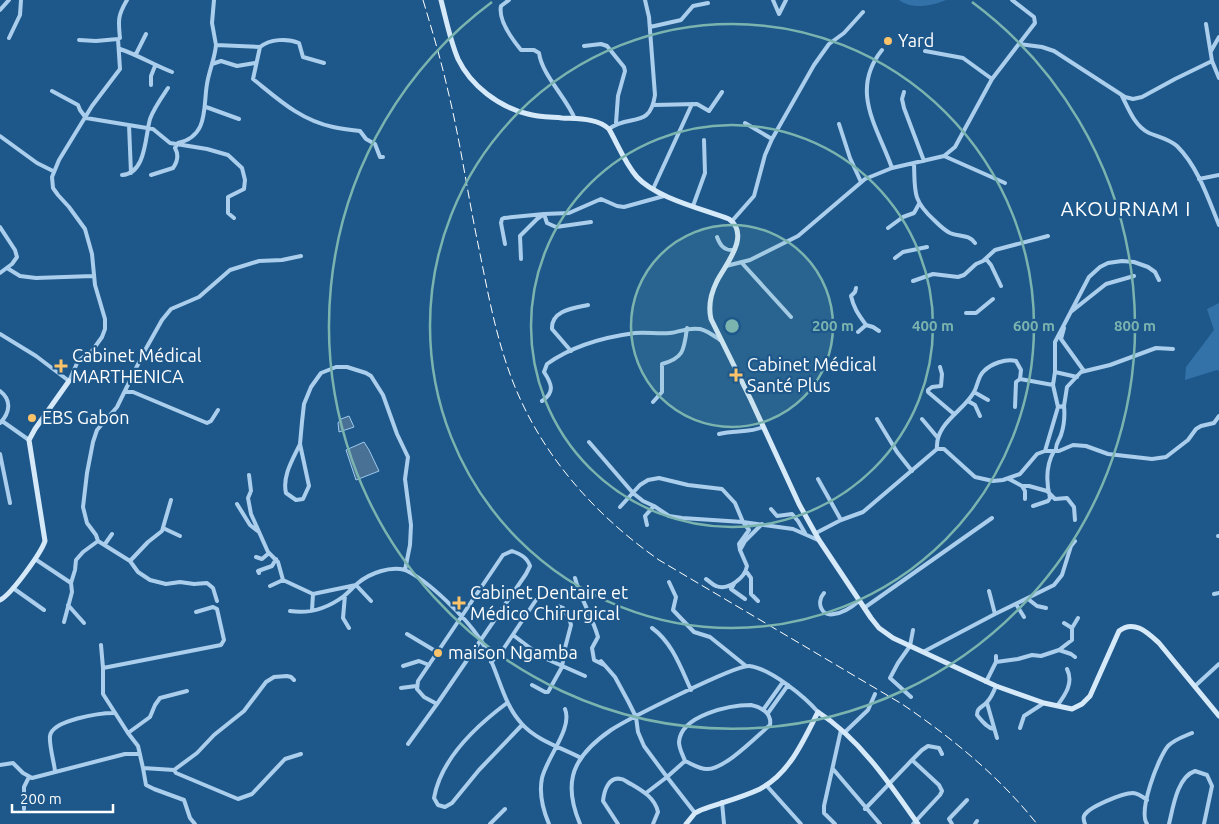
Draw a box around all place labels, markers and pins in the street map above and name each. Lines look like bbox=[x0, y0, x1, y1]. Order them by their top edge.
place label: Yard bbox=[898, 30, 934, 50]
marker: Yard bbox=[882, 35, 894, 47]
centre of rings bbox=[723, 317, 741, 335]
place label: Cabinet Médical MARTHENICA bbox=[72, 345, 202, 386]
place label: Cabinet Médical Santé Plus bbox=[747, 354, 877, 395]
marker: Cabinet Médical MARTHENICA bbox=[54, 359, 68, 373]
marker: Cabinet Médical Santé Plus bbox=[729, 368, 743, 382]
place label: EBS Gabon bbox=[42, 407, 130, 427]
marker: EBS Gabon bbox=[26, 412, 38, 424]
place label: Cabinet Dentaire et Médico Chirurgical bbox=[470, 582, 628, 623]
marker: Cabinet Dentaire et Médico Chirurgical bbox=[452, 596, 466, 610]
place label: maison Ngamba bbox=[448, 642, 578, 662]
marker: maison Ngamba bbox=[432, 647, 444, 659]

